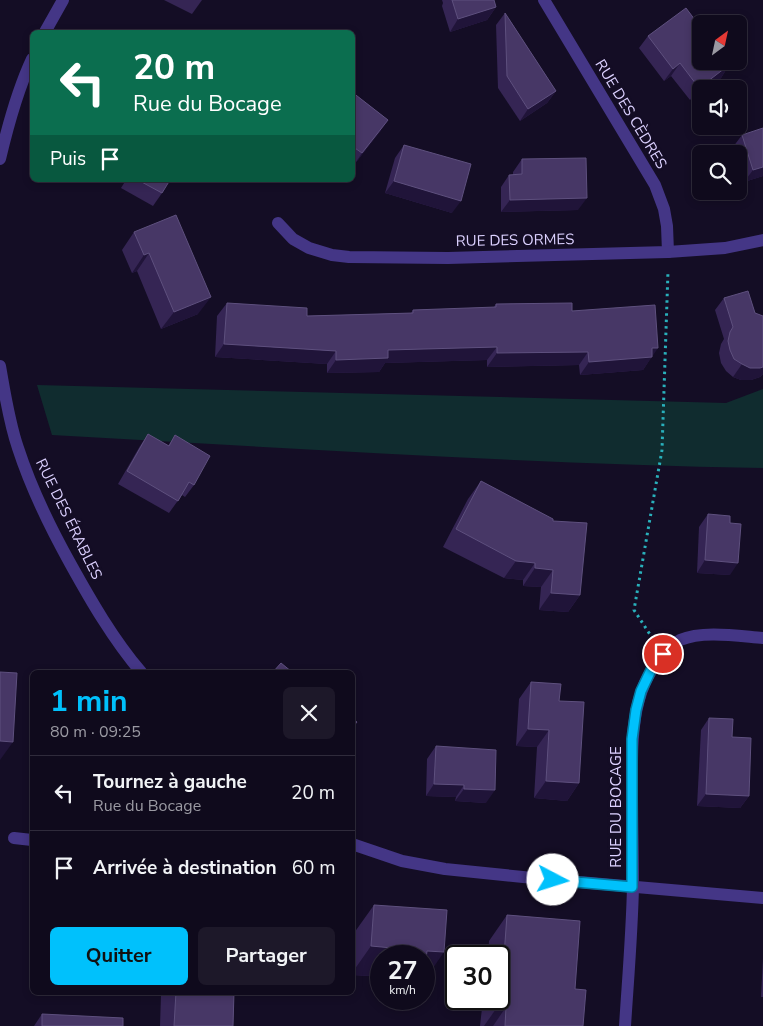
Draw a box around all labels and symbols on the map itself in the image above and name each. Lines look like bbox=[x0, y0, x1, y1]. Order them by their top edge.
north arrow bbox=[692, 15, 748, 70]
street label: RUE DES CÈDRES bbox=[590, 56, 672, 172]
street label: RUE DES ORMES bbox=[456, 229, 574, 251]
street label: RUE DES ÉRABLES bbox=[31, 455, 107, 583]
pin bbox=[642, 633, 684, 675]
street label: RUE DU BOCAGE bbox=[606, 746, 626, 868]
position arrow bbox=[526, 853, 578, 905]
speed limit sign: 30 bbox=[445, 945, 510, 1010]

